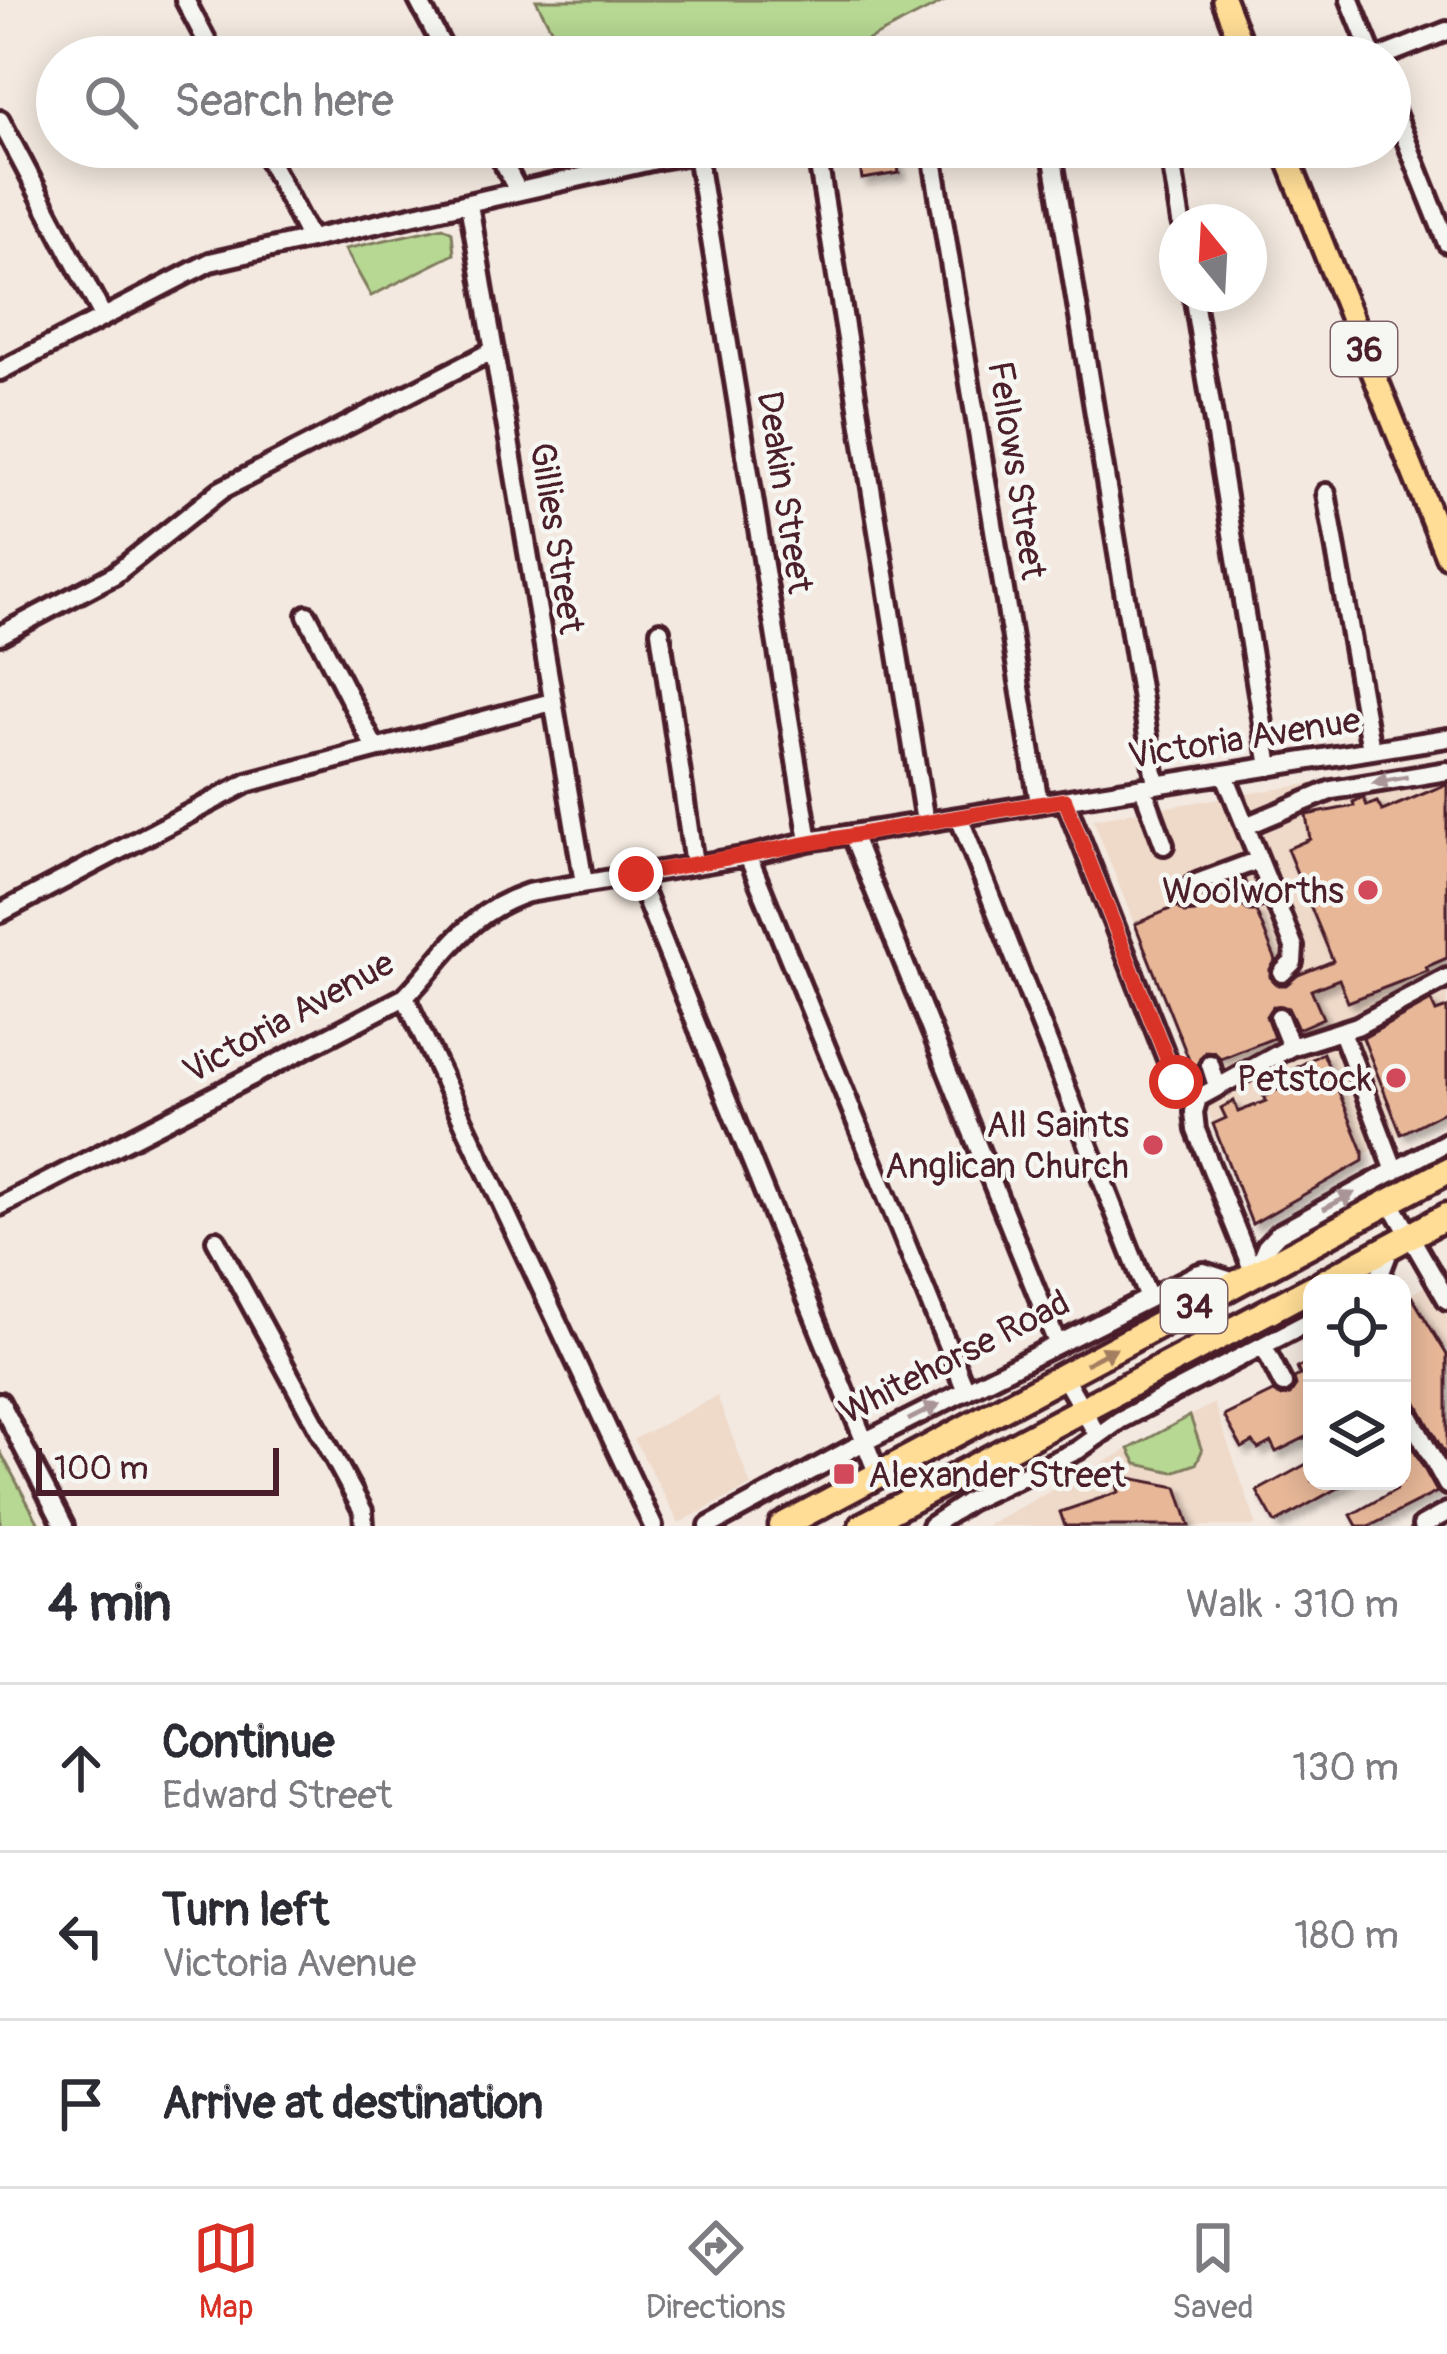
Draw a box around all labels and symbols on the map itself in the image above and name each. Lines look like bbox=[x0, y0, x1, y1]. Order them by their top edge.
north arrow bbox=[1159, 204, 1267, 312]
road number: 36 bbox=[1331, 322, 1397, 376]
street label: Fellows Street bbox=[977, 358, 1056, 583]
street label: Deakin Street bbox=[746, 388, 823, 597]
street label: Gillies Street bbox=[519, 439, 594, 638]
street label: Victoria Avenue bbox=[1125, 698, 1364, 779]
one-way arrow bbox=[1370, 772, 1408, 790]
route end bbox=[609, 847, 663, 901]
place label: Woolworths bbox=[1162, 869, 1344, 914]
marker: Woolworths bbox=[1355, 877, 1381, 903]
street label: Victoria Avenue bbox=[175, 941, 402, 1094]
route start bbox=[1149, 1055, 1203, 1109]
place label: Petstock bbox=[1237, 1057, 1372, 1102]
marker: Petstock bbox=[1383, 1065, 1409, 1091]
place label: All Saints Anglican Church bbox=[885, 1103, 1129, 1189]
marker: All Saints Anglican Church bbox=[1140, 1132, 1166, 1158]
one-way arrow bbox=[1322, 1191, 1357, 1212]
road number: 34 bbox=[1161, 1279, 1227, 1333]
street label: Whitehorse Road bbox=[832, 1280, 1077, 1435]
one-way arrow bbox=[1084, 1346, 1119, 1367]
one-way arrow bbox=[906, 1403, 941, 1423]
scale bar bbox=[36, 1442, 279, 1495]
place label: Alexander Street bbox=[868, 1453, 1126, 1498]
marker: Alexander Street bbox=[831, 1461, 857, 1487]

